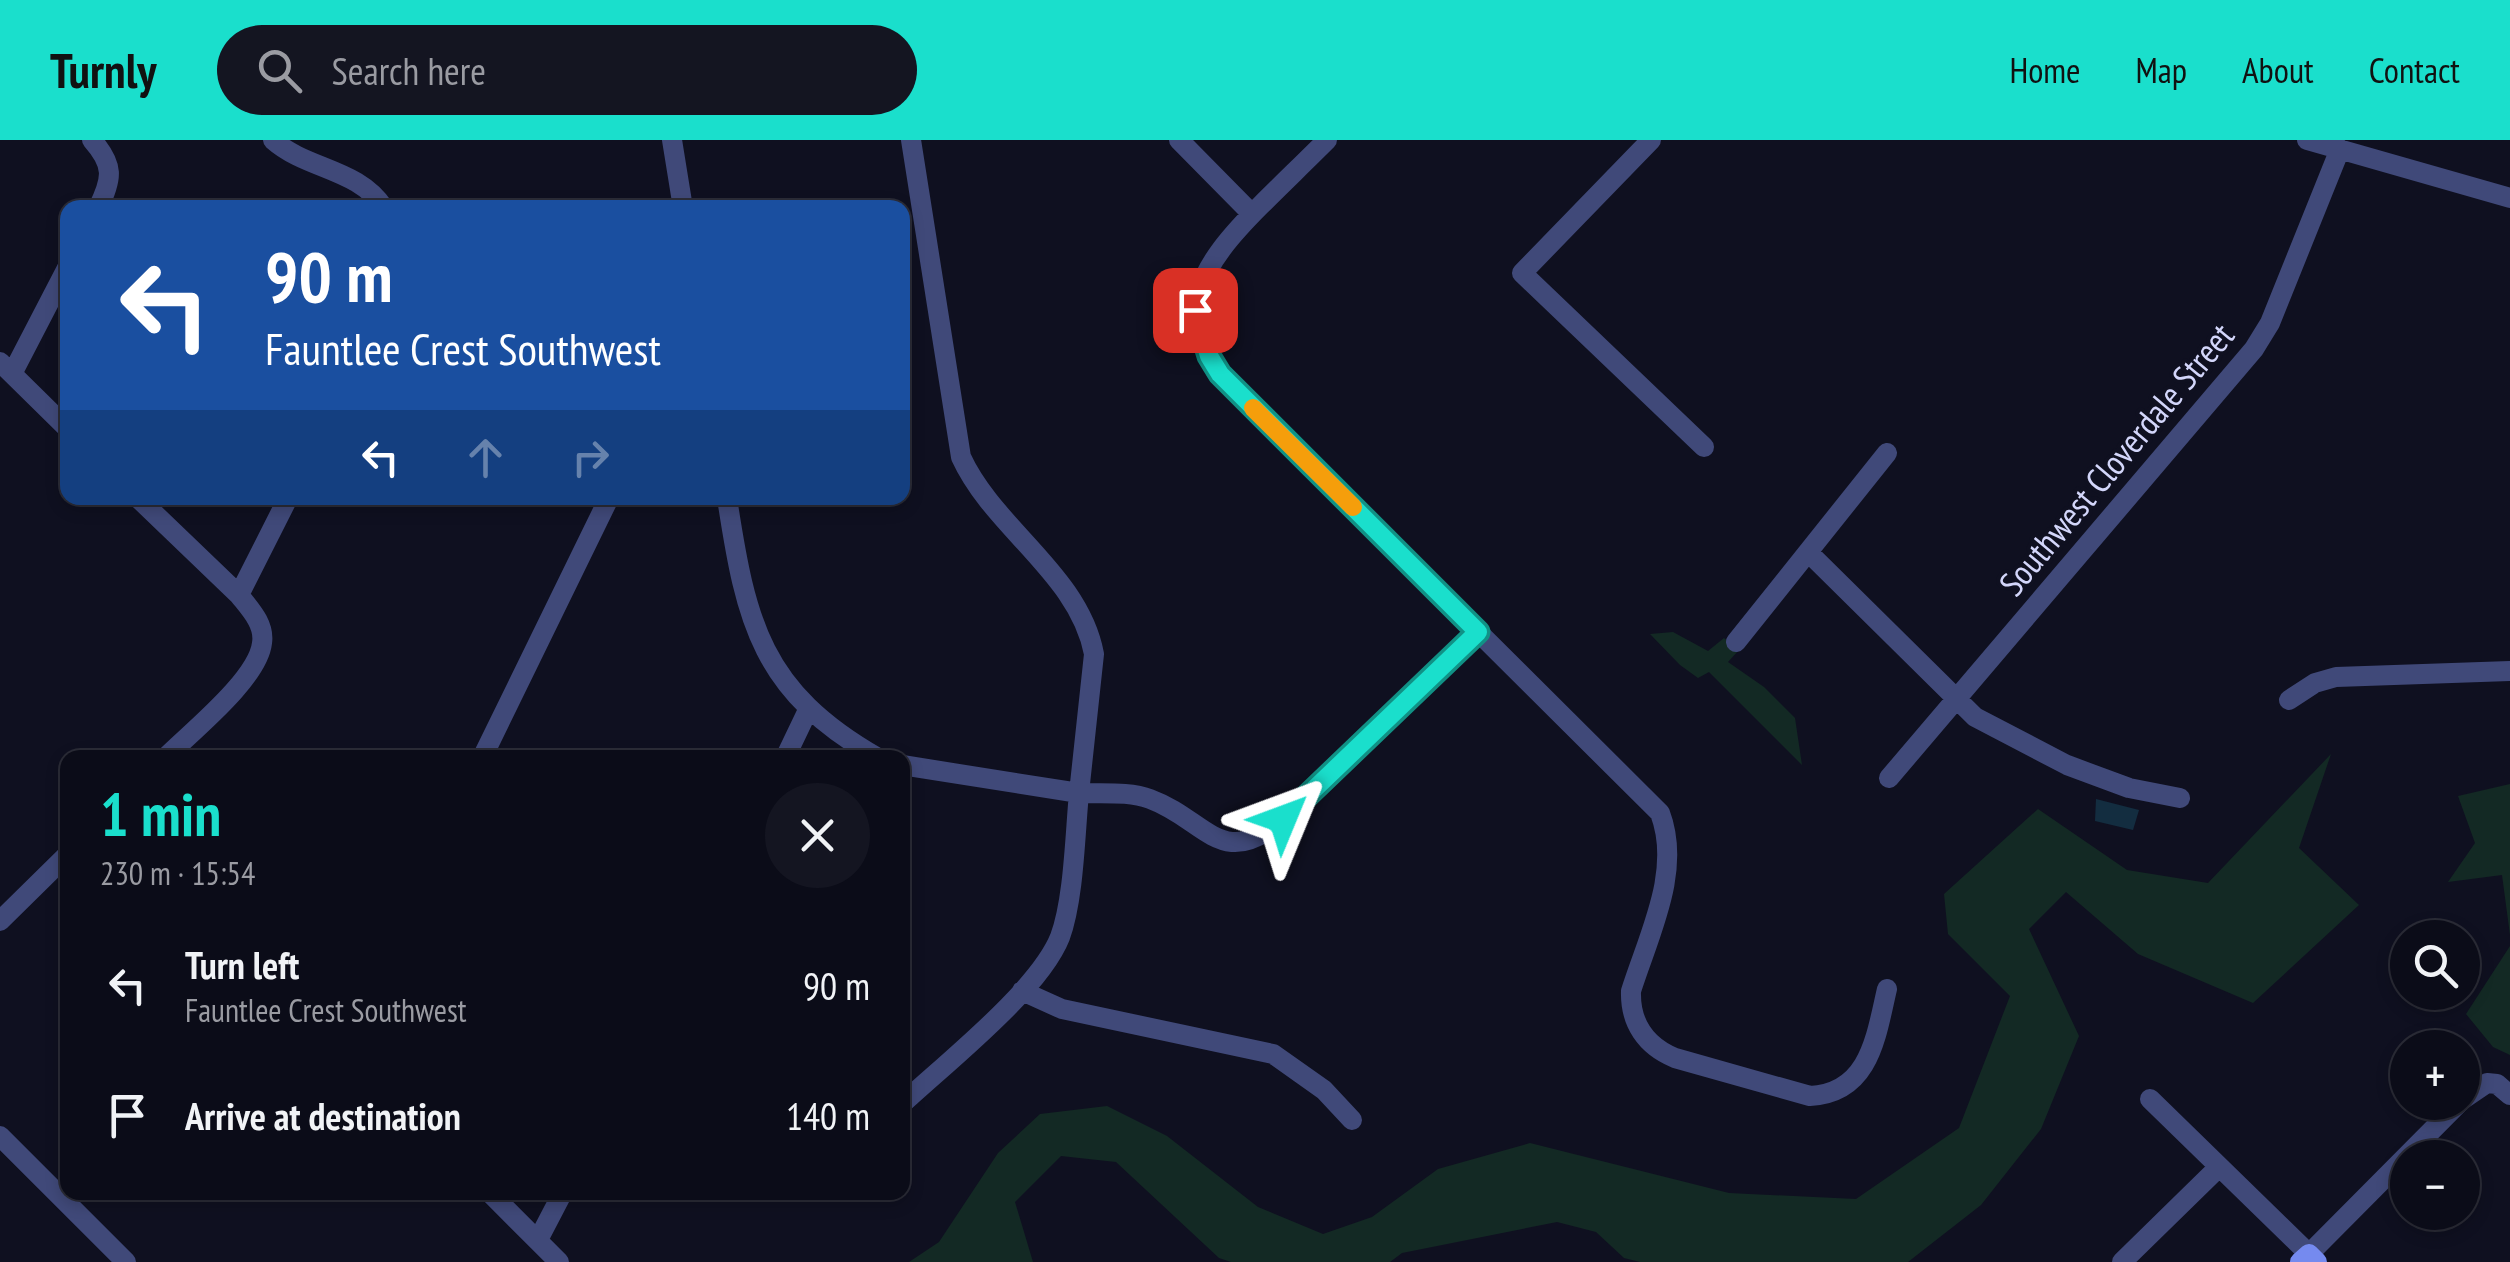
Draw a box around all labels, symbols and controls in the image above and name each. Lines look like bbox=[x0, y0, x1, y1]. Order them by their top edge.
search box bbox=[217, 25, 917, 115]
text: Turnly bbox=[50, 39, 157, 101]
icon: search bbox=[252, 43, 307, 98]
text: Search here bbox=[332, 46, 486, 95]
text: Home bbox=[2009, 47, 2081, 93]
text: Map bbox=[2136, 47, 2187, 93]
text: About bbox=[2242, 47, 2314, 93]
text: Contact bbox=[2369, 47, 2460, 93]
text: 90 m bbox=[265, 231, 393, 321]
icon: left bbox=[100, 240, 230, 370]
pin bbox=[1153, 268, 1238, 353]
icon: arrive bbox=[1168, 283, 1223, 338]
street label: Southwest Cloverdale Street bbox=[1988, 313, 2244, 605]
text: Fauntlee Crest Southwest bbox=[265, 319, 661, 377]
icon: left bbox=[353, 430, 408, 485]
icon: ahead bbox=[458, 430, 513, 485]
icon: right bbox=[563, 430, 618, 485]
position arrow bbox=[1231, 767, 1335, 871]
text: 1 min bbox=[100, 775, 221, 853]
button: close bbox=[765, 783, 870, 888]
text: 230 m · 15:54 bbox=[100, 852, 255, 894]
map controls bbox=[2390, 920, 2480, 1230]
button: search bbox=[2390, 920, 2480, 1010]
text: Turn left bbox=[185, 940, 299, 989]
icon: left bbox=[100, 958, 155, 1013]
text: 90 m bbox=[803, 961, 870, 1010]
text: Fauntlee Crest Southwest bbox=[185, 989, 467, 1031]
button: + bbox=[2390, 1030, 2480, 1120]
icon: arrive bbox=[100, 1088, 155, 1143]
text: Arrive at destination bbox=[185, 1091, 461, 1140]
text: 140 m bbox=[786, 1091, 870, 1140]
button: − bbox=[2390, 1140, 2480, 1230]

